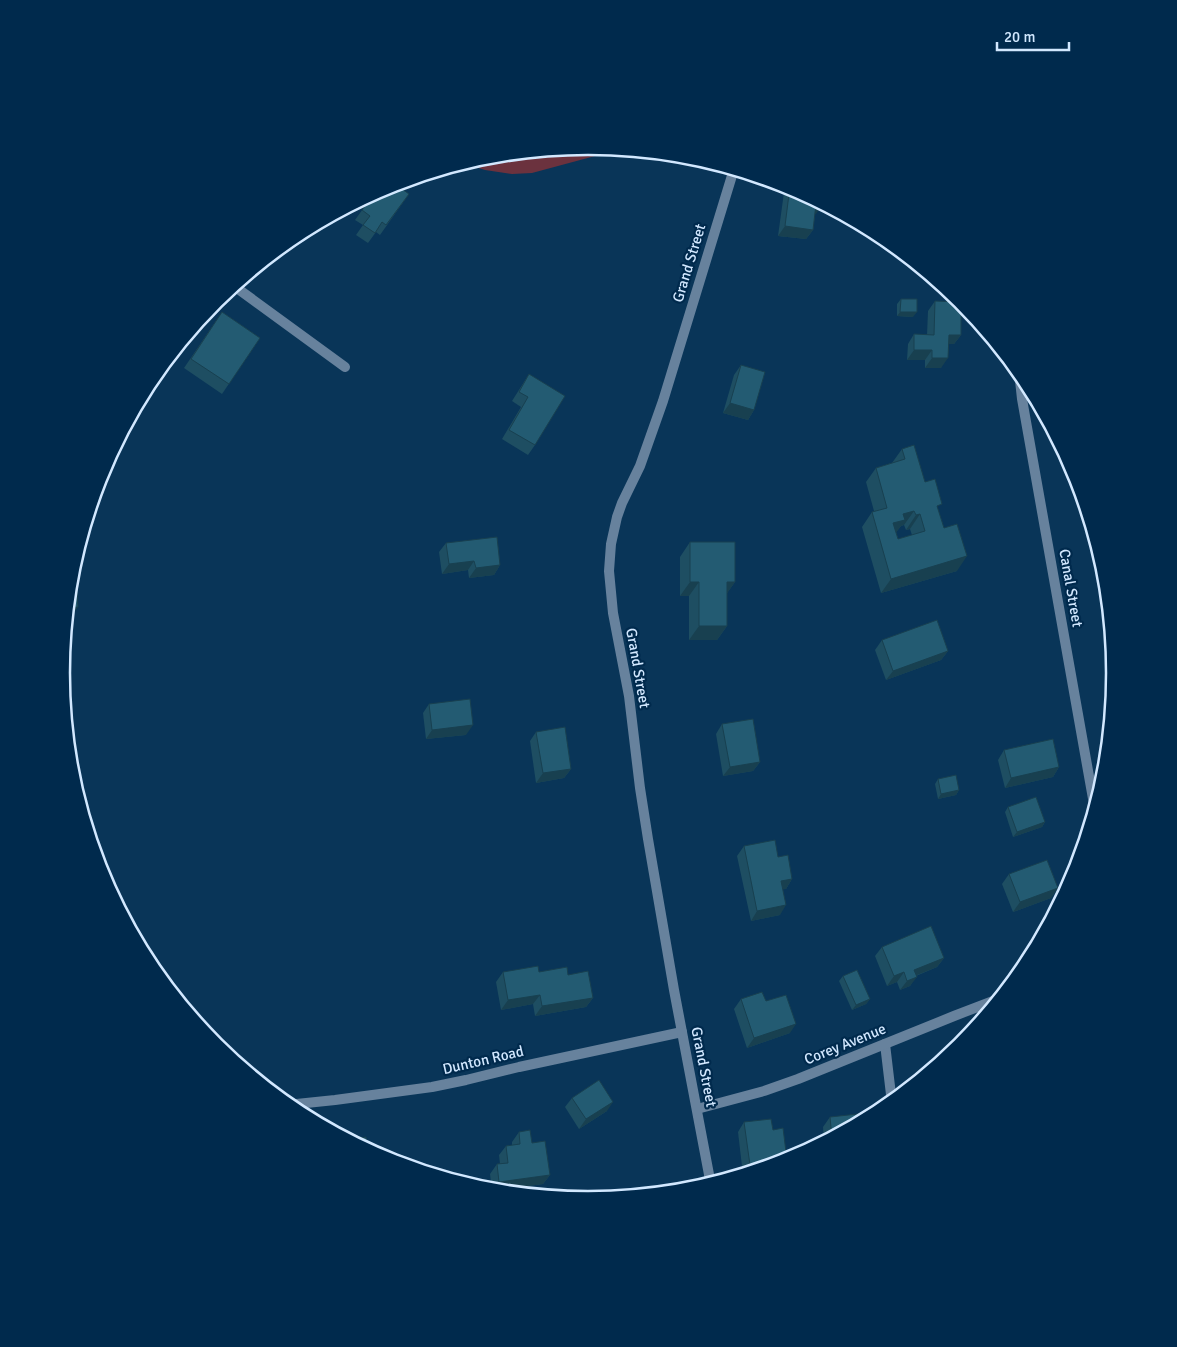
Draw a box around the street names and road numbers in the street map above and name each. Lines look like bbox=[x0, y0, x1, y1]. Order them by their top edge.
street label: Grand Street bbox=[669, 222, 709, 304]
street label: Canal Street bbox=[1055, 547, 1087, 629]
street label: Grand Street bbox=[622, 626, 654, 710]
street label: Corey Avenue bbox=[802, 1019, 888, 1069]
street label: Grand Street bbox=[687, 1025, 721, 1109]
street label: Dunton Road bbox=[441, 1042, 525, 1078]

